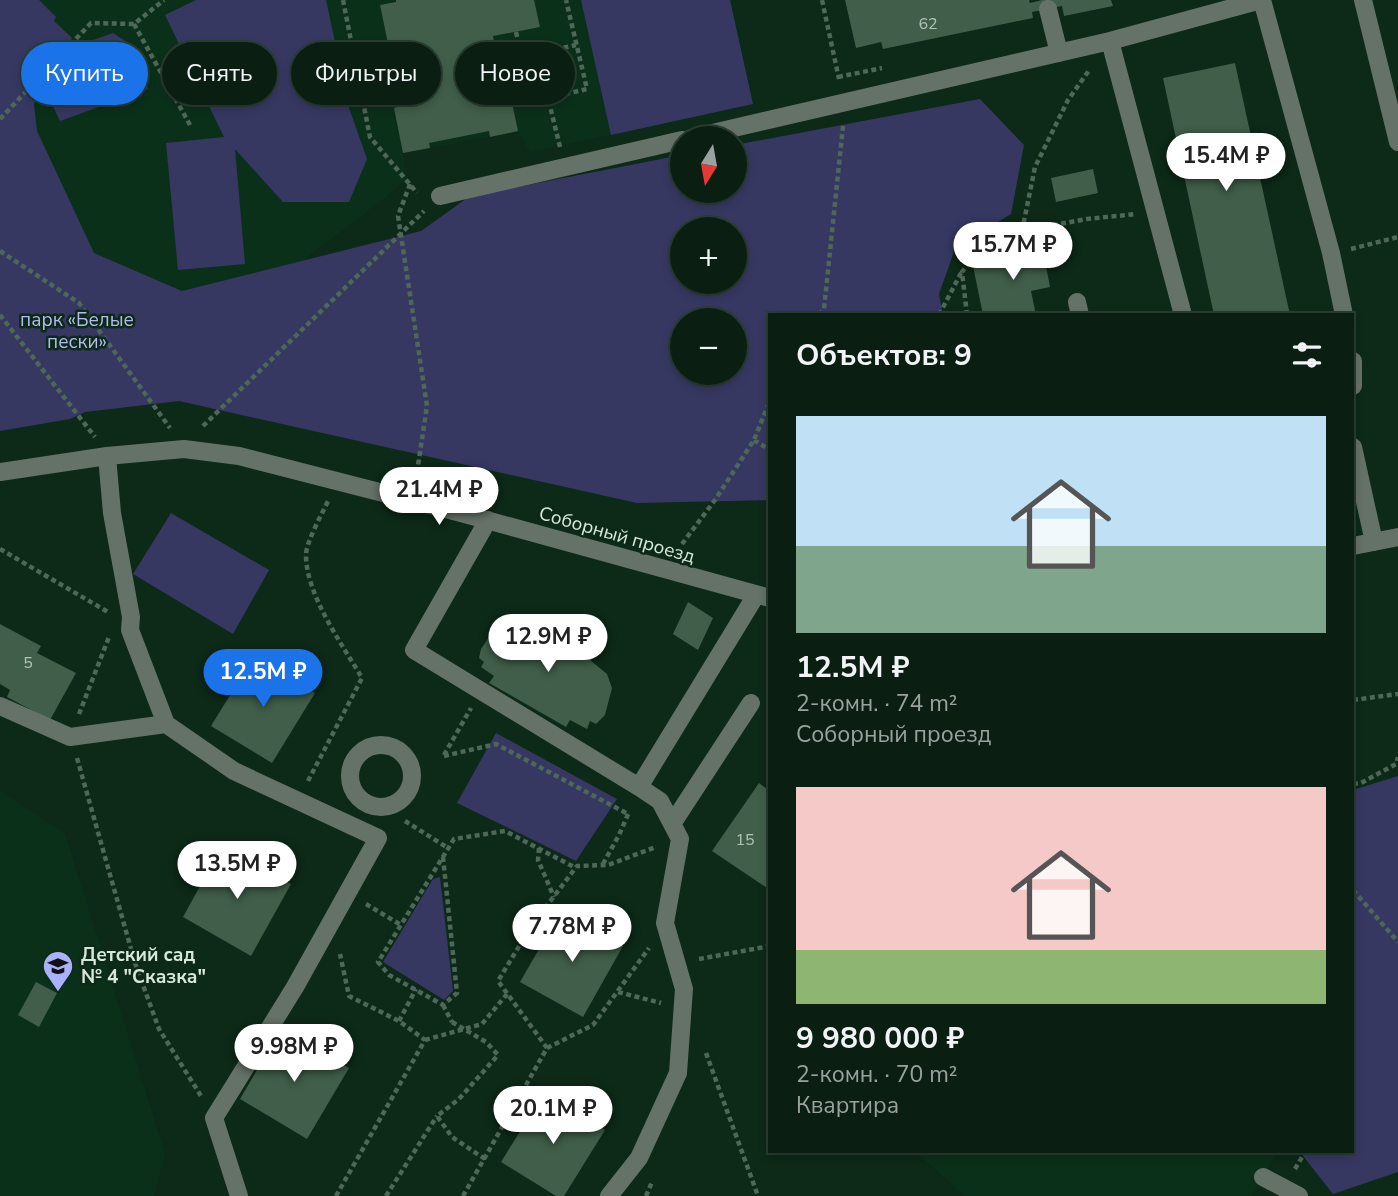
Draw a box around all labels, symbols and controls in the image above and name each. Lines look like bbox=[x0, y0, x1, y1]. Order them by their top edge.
house number: 62 bbox=[918, 13, 938, 35]
chip: Купить bbox=[21, 42, 148, 105]
chip: Снять bbox=[162, 42, 277, 105]
chip: Фильтры bbox=[291, 42, 441, 105]
chip: Новое bbox=[455, 42, 575, 105]
north arrow bbox=[670, 126, 747, 203]
map controls bbox=[670, 126, 747, 385]
pin: 15.4M ₽ bbox=[1161, 134, 1291, 193]
text: 15.4M ₽ bbox=[1182, 140, 1270, 171]
button: + bbox=[670, 217, 747, 294]
pin: 15.7M ₽ bbox=[948, 222, 1078, 282]
text: 15.7M ₽ bbox=[969, 229, 1057, 260]
park label: парк «Белые пески» bbox=[20, 307, 134, 355]
button: − bbox=[670, 308, 747, 385]
text: Объектов: 9 bbox=[796, 335, 972, 376]
icon: filters bbox=[1288, 336, 1326, 374]
icon: home bbox=[998, 461, 1124, 587]
pin: 21.4M ₽ bbox=[374, 468, 504, 527]
text: 21.4M ₽ bbox=[395, 474, 483, 505]
street label: Соборный проезд bbox=[536, 500, 698, 570]
pin: 12.9M ₽ bbox=[483, 614, 613, 674]
text: 12.9M ₽ bbox=[504, 621, 592, 652]
text: 12.5M ₽ bbox=[796, 647, 910, 688]
pin: 12.5M ₽ bbox=[198, 650, 328, 709]
house number: 5 bbox=[23, 652, 33, 674]
text: 12.5M ₽ bbox=[219, 656, 307, 687]
text: 2-комн. · 74 m² bbox=[796, 688, 958, 719]
text: Соборный проезд bbox=[796, 719, 991, 750]
house number: 15 bbox=[735, 829, 755, 851]
icon: home bbox=[998, 832, 1124, 958]
pin: 13.5M ₽ bbox=[172, 842, 302, 901]
text: 13.5M ₽ bbox=[193, 848, 281, 879]
pin: 7.78M ₽ bbox=[507, 904, 637, 964]
text: 7.78M ₽ bbox=[528, 911, 616, 942]
place label: Детский сад № 4 "Сказка" bbox=[81, 942, 206, 990]
school or university icon: Детский сад № 4 "Сказка" bbox=[41, 949, 75, 993]
text: 9 980 000 ₽ bbox=[796, 1018, 964, 1059]
pin: 9.98M ₽ bbox=[229, 1024, 359, 1084]
text: 9.98M ₽ bbox=[250, 1031, 338, 1062]
text: 2-комн. · 70 m² bbox=[796, 1059, 958, 1090]
pin: 20.1M ₽ bbox=[488, 1086, 618, 1146]
text: Квартира bbox=[796, 1090, 899, 1121]
text: 20.1M ₽ bbox=[509, 1093, 597, 1124]

